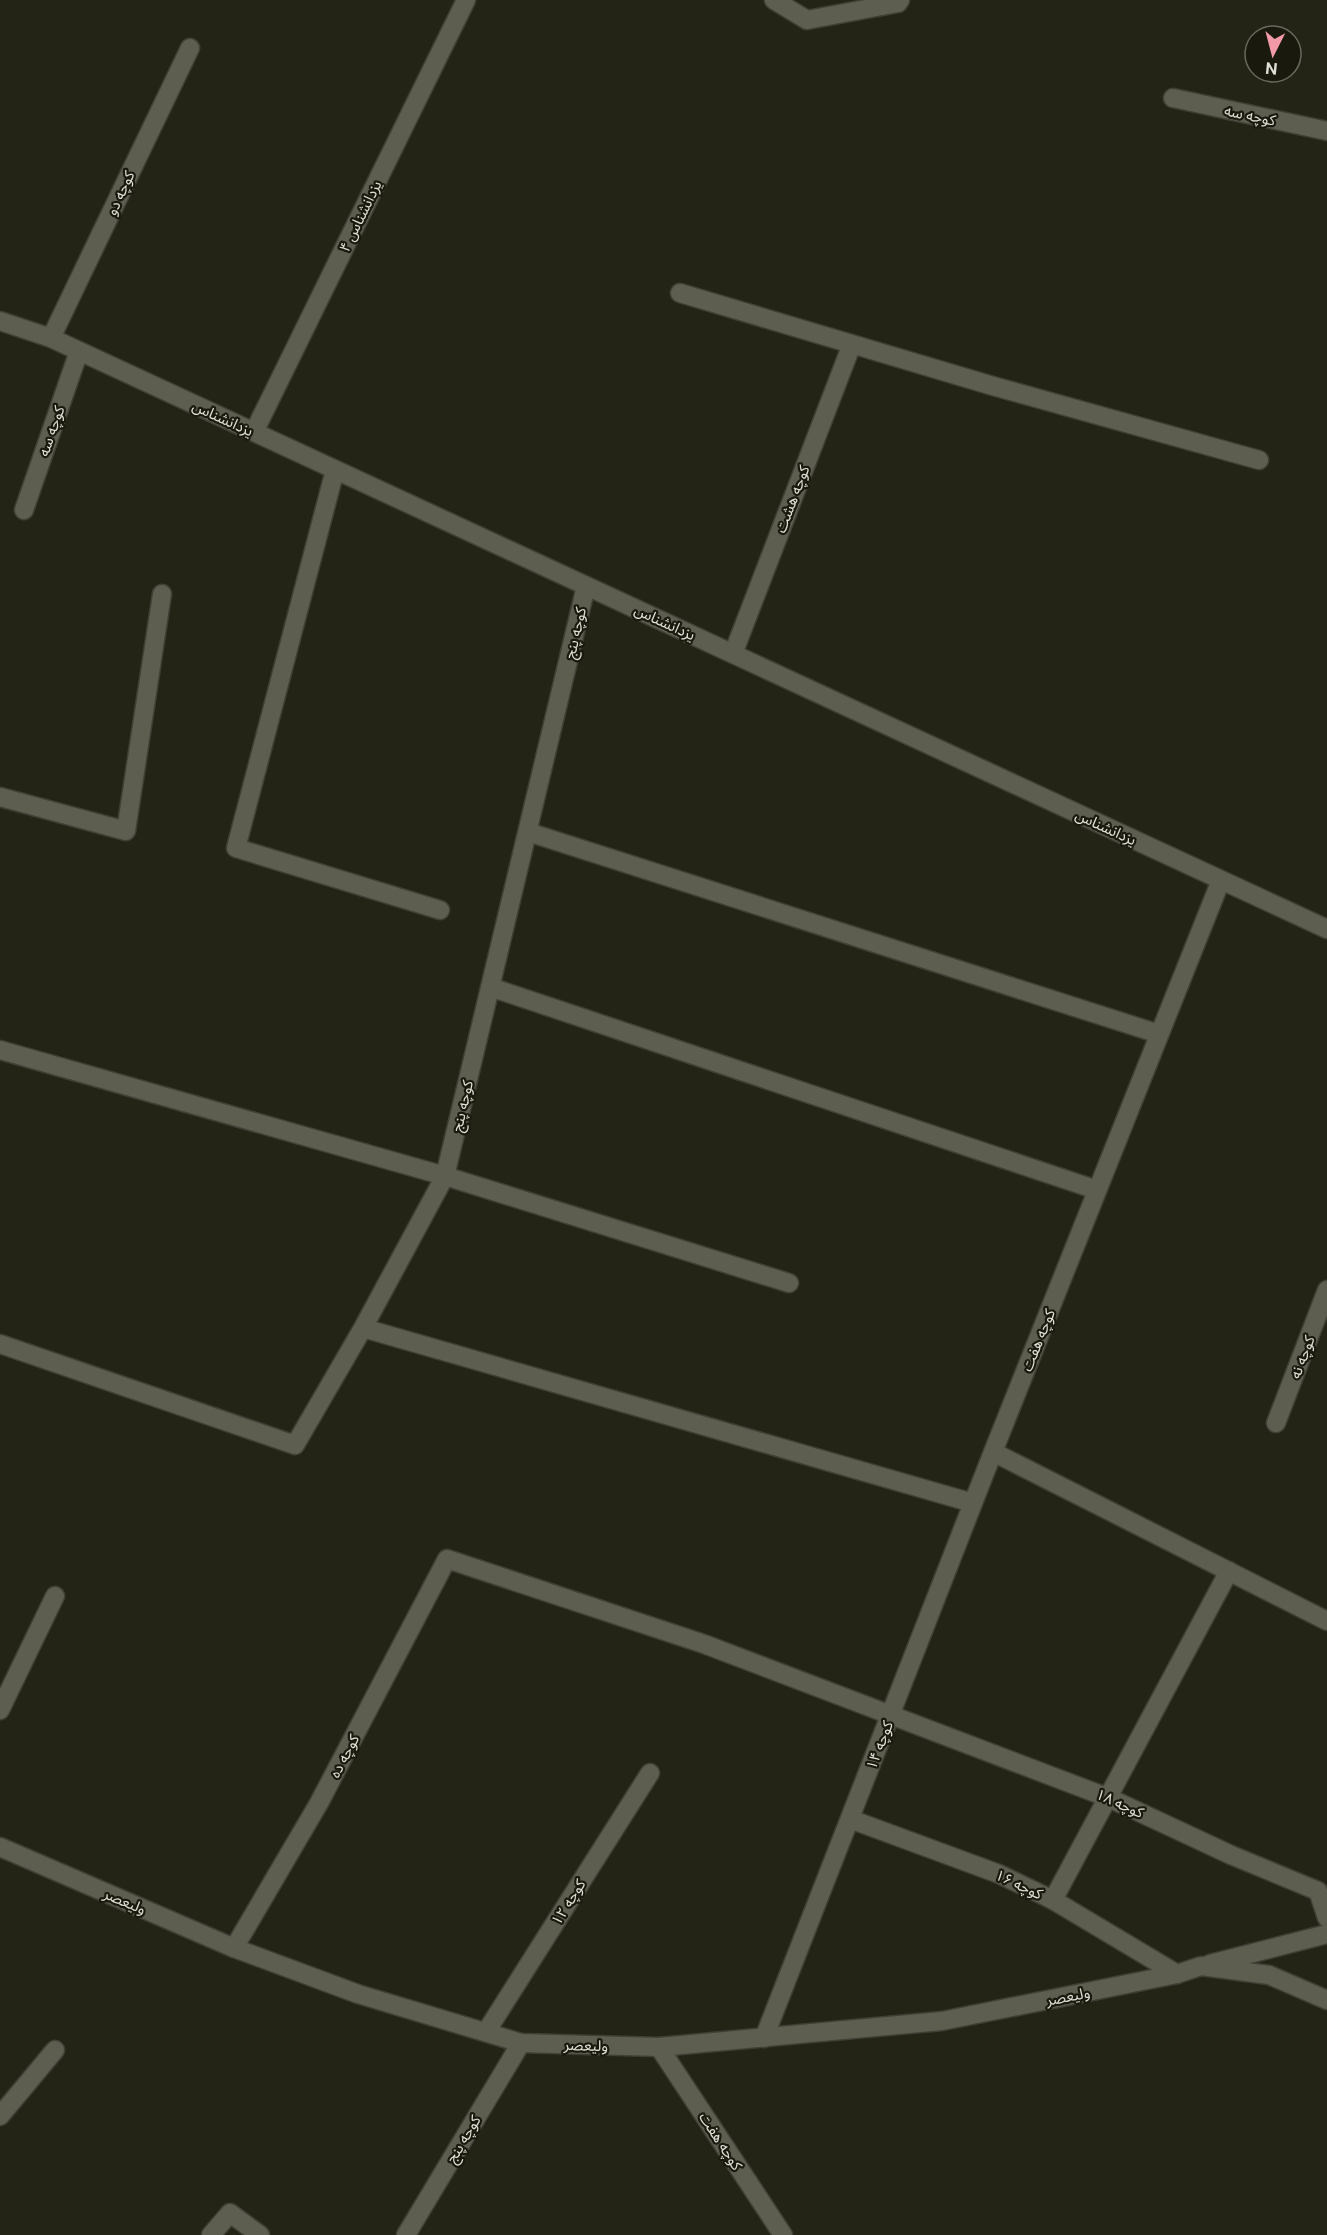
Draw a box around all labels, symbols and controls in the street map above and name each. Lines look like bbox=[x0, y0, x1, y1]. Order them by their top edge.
north arrow bbox=[1243, 24, 1303, 84]
text: N bbox=[1264, 58, 1279, 79]
street label: کوچه سه bbox=[1222, 101, 1278, 131]
street label: کوچه دو bbox=[102, 167, 140, 219]
street label: یزدانشناس ۴ bbox=[335, 178, 385, 255]
street label: یزدانشناس bbox=[189, 397, 256, 440]
street label: کوچه سه bbox=[34, 403, 70, 459]
street label: کوچه هشت bbox=[771, 462, 815, 536]
street label: یزدانشناس bbox=[631, 601, 698, 644]
street label: کوچه پنج bbox=[561, 605, 593, 661]
street label: یزدانشناس bbox=[1072, 806, 1139, 849]
street label: کوچه پنج bbox=[448, 1078, 480, 1134]
street label: کوچه هفت bbox=[1018, 1306, 1060, 1374]
street label: کوچه نه bbox=[1286, 1332, 1320, 1381]
street label: کوچه ۱۴ bbox=[862, 1718, 898, 1772]
street label: کوچه ده bbox=[326, 1731, 365, 1781]
street label: کوچه ۱۸ bbox=[1093, 1785, 1147, 1823]
street label: کوچه ۱۶ bbox=[992, 1866, 1046, 1905]
street label: کوچه ۱۲ bbox=[547, 1876, 591, 1929]
street label: ولیعصر bbox=[100, 1884, 149, 1918]
street label: ولیعصر bbox=[1044, 1983, 1092, 2010]
street label: ولیعصر bbox=[563, 2036, 608, 2055]
street label: کوچه هفت bbox=[694, 2109, 746, 2175]
street label: کوچه پنج bbox=[442, 2111, 488, 2168]

